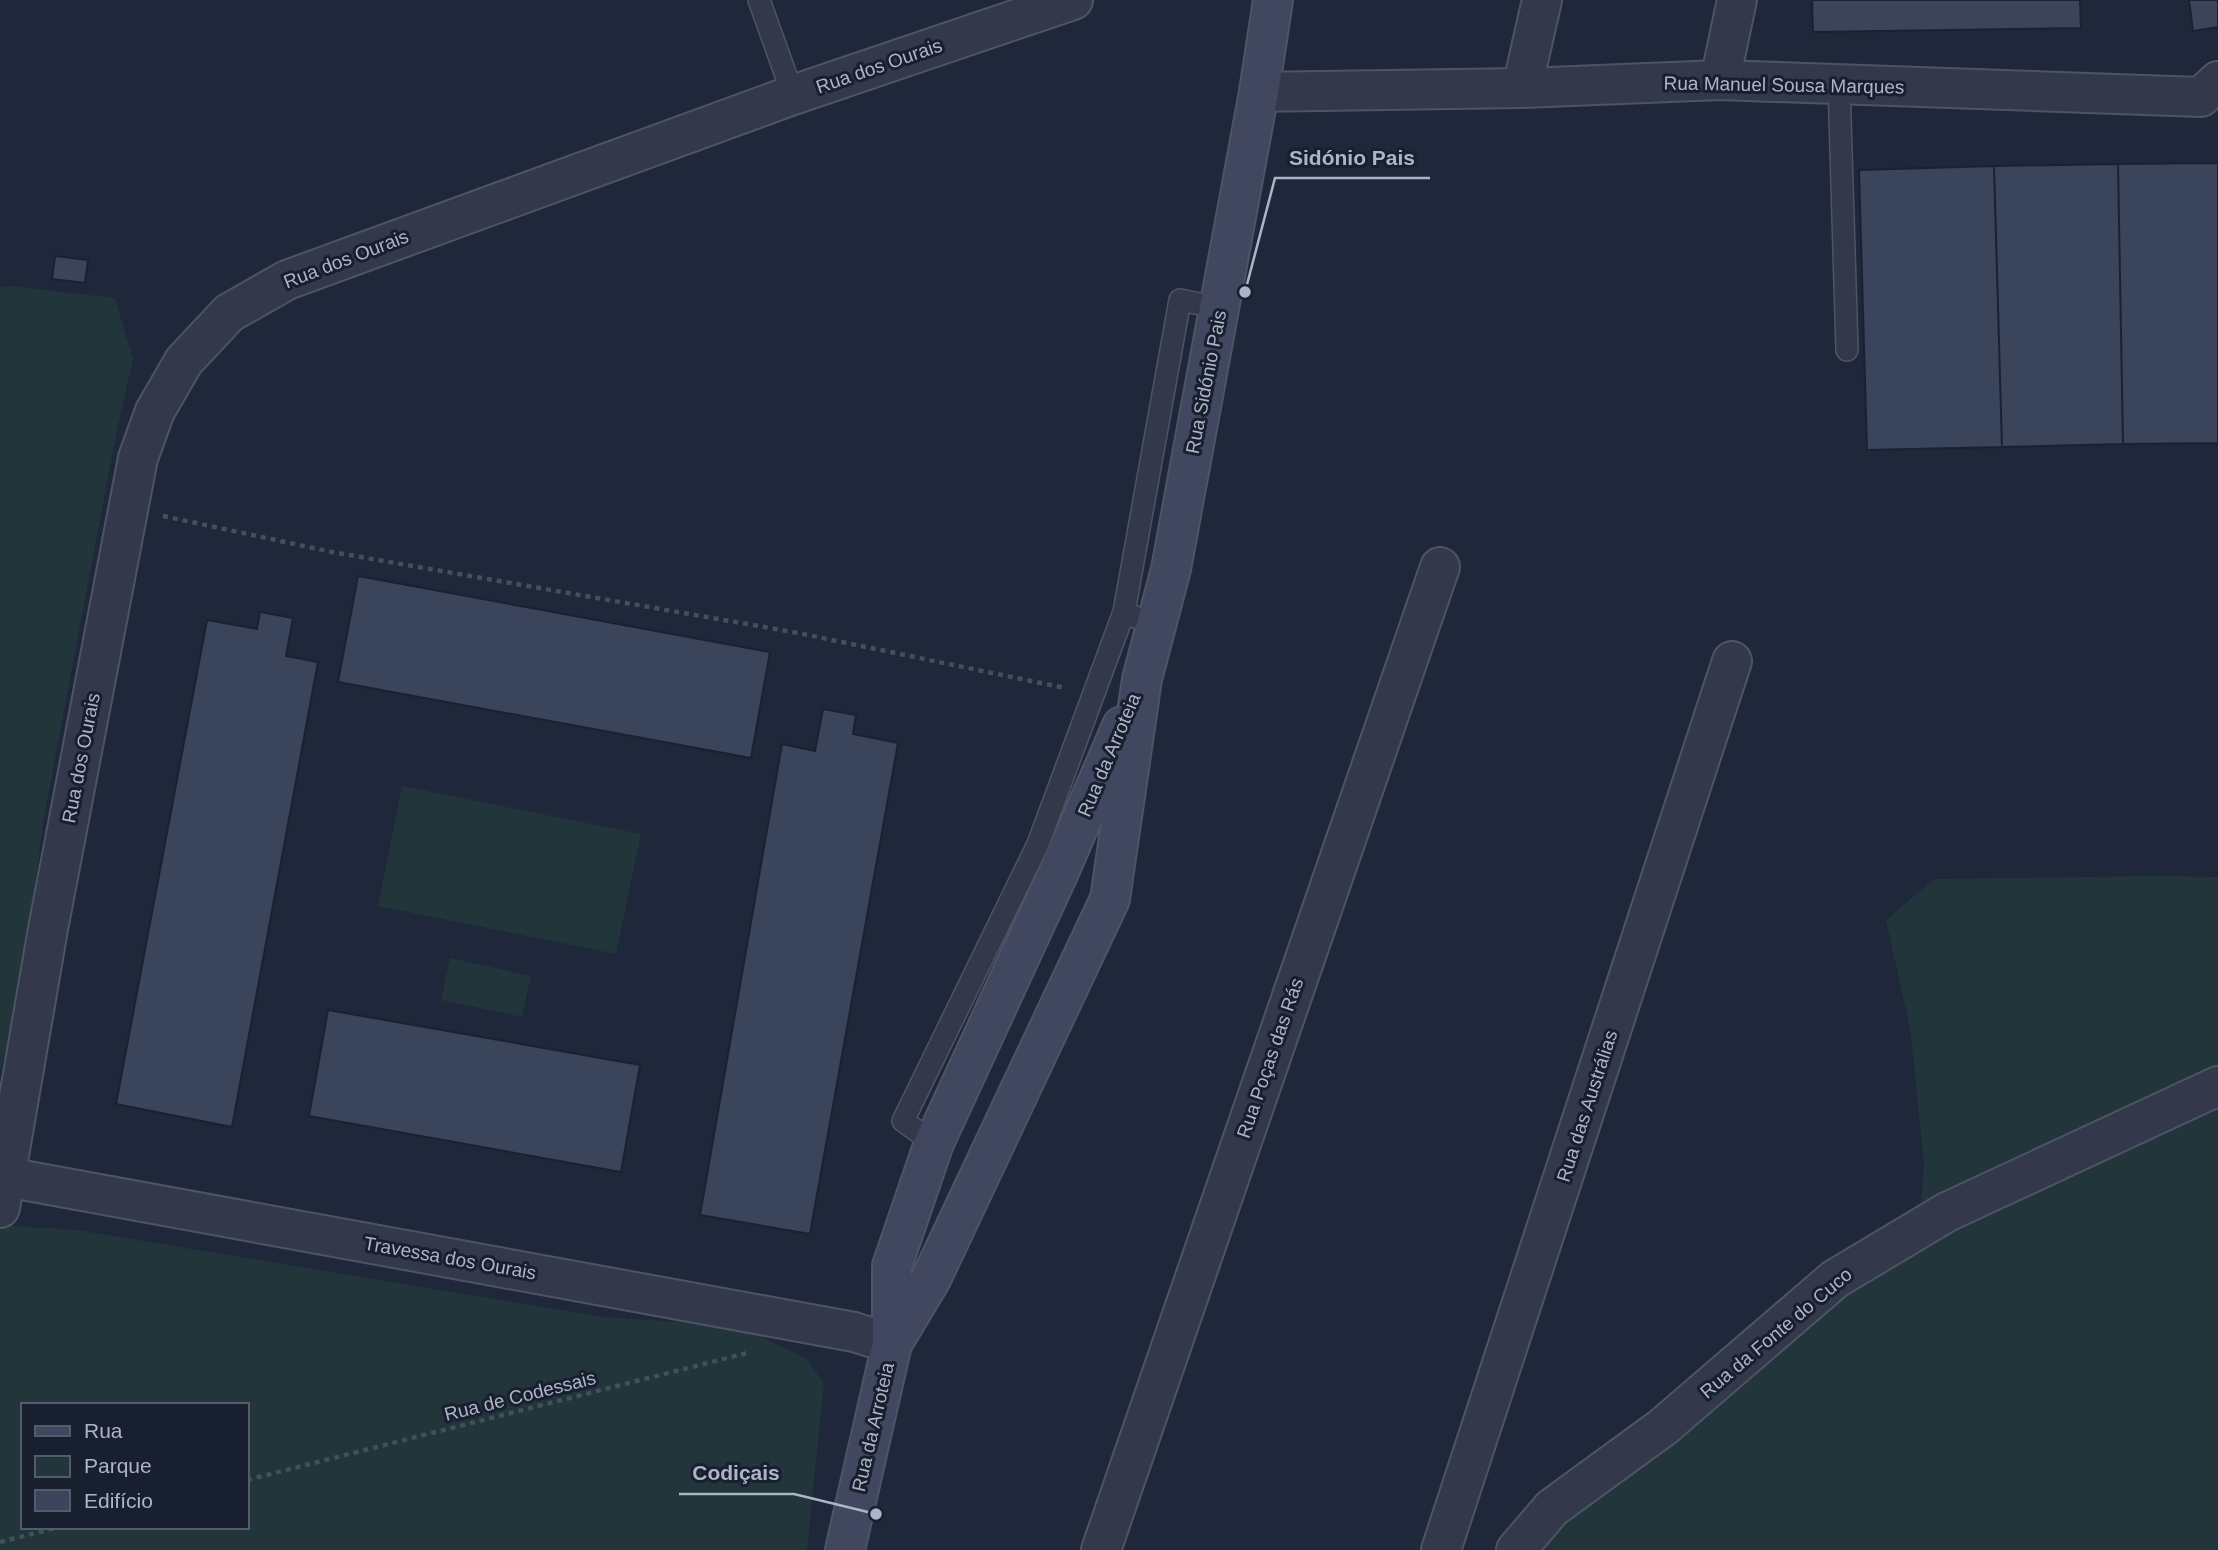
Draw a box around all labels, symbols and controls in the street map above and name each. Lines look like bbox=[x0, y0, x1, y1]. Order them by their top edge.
street label: Rua dos Ourais bbox=[813, 35, 945, 97]
street label: Rua Manuel Sousa Marques bbox=[1663, 72, 1905, 98]
callout: Sidónio Pais bbox=[1275, 136, 1430, 178]
text: Sidónio Pais bbox=[1289, 146, 1415, 169]
street label: Rua dos Ourais bbox=[281, 226, 411, 292]
street label: Rua Sidónio Pais bbox=[1182, 308, 1230, 456]
street label: Rua da Arroteia bbox=[1074, 690, 1145, 820]
street label: Rua dos Ourais bbox=[58, 691, 104, 825]
street label: Rua Poças das Rás bbox=[1233, 975, 1307, 1141]
street label: Rua das Austrálias bbox=[1553, 1027, 1621, 1185]
street label: Travessa dos Ourais bbox=[362, 1233, 538, 1283]
street label: Rua da Fonte do Cuco bbox=[1696, 1264, 1856, 1402]
street label: Rua da Arroteia bbox=[848, 1360, 898, 1494]
street label: Rua de Codessais bbox=[442, 1367, 598, 1425]
legend bbox=[21, 1403, 248, 1529]
text: Rua bbox=[84, 1419, 123, 1442]
callout: Codiçais bbox=[679, 1452, 794, 1494]
text: Parque bbox=[84, 1454, 152, 1477]
text: Codiçais bbox=[692, 1461, 780, 1484]
text: Edifício bbox=[84, 1489, 153, 1512]

